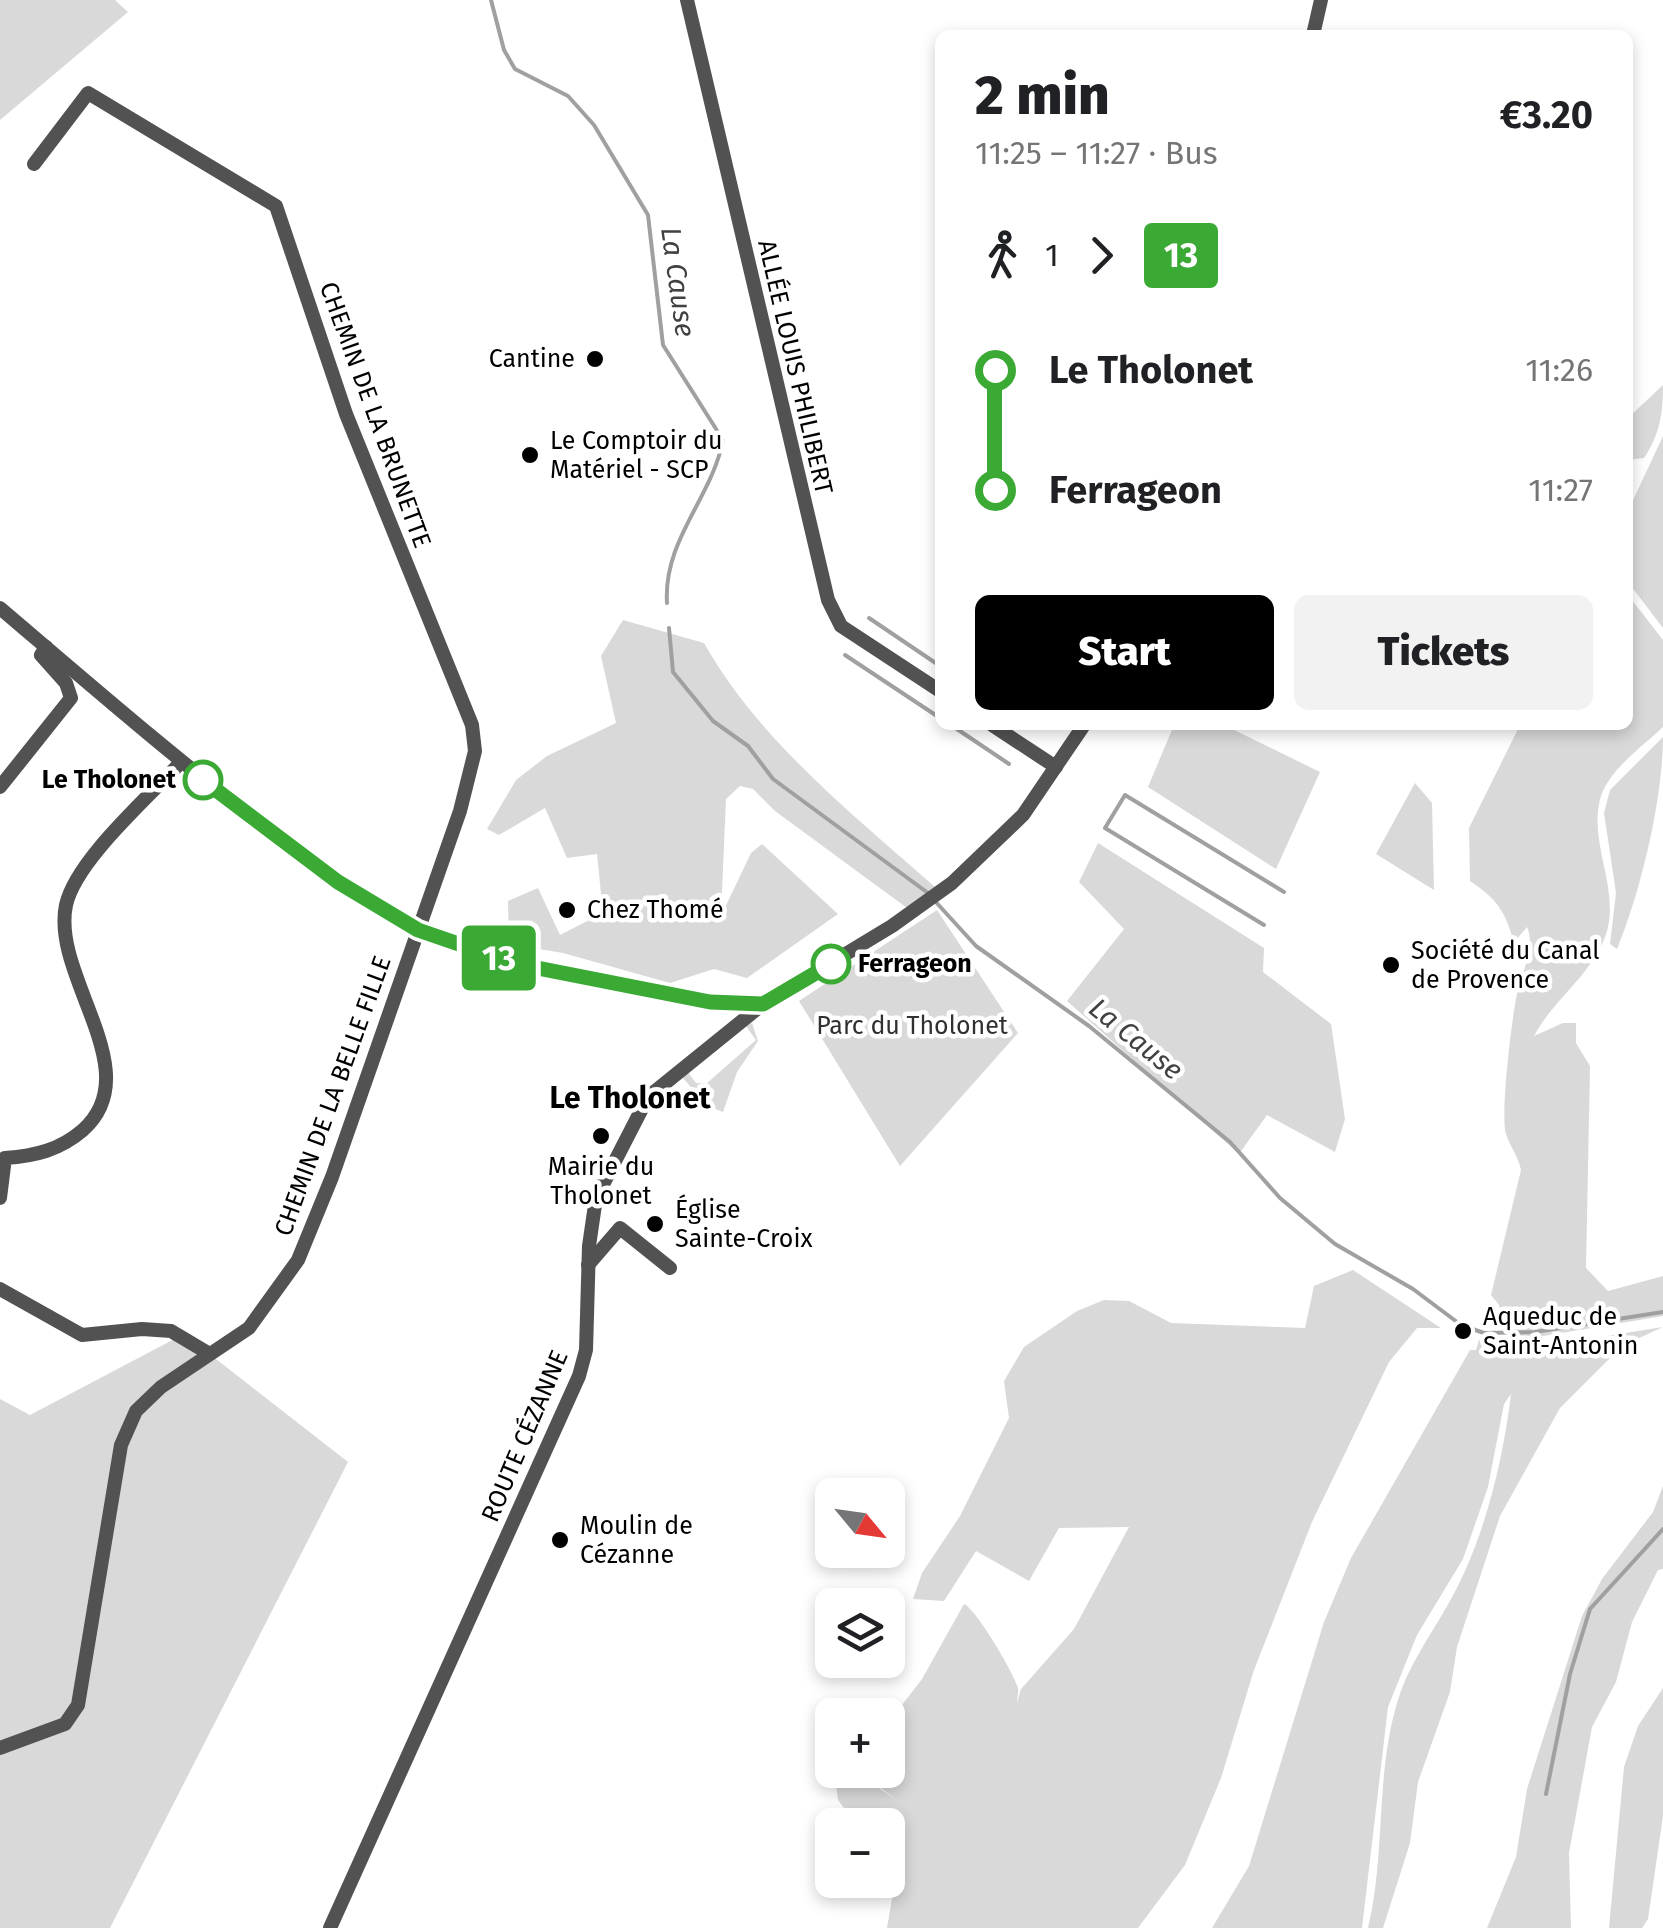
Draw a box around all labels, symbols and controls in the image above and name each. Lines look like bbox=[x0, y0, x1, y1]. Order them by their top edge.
text: 2 min bbox=[975, 63, 1110, 129]
text: €3.20 bbox=[1500, 92, 1593, 138]
text: 11:25 – 11:27 · Bus bbox=[975, 134, 1218, 172]
water label: La Cause bbox=[654, 225, 702, 339]
icon: walk bbox=[975, 228, 1030, 283]
icon: forward bbox=[1074, 228, 1129, 283]
text: 13 bbox=[1164, 234, 1198, 276]
text: 1 bbox=[1045, 236, 1059, 274]
street label: ALLÉE LOUIS PHILIBERT bbox=[751, 237, 840, 497]
street label: CHEMIN DE LA BRUNETTE bbox=[313, 278, 437, 552]
place label: Cantine bbox=[489, 344, 575, 374]
text: Le Tholonet bbox=[1049, 347, 1253, 393]
marker: Cantine bbox=[584, 348, 606, 370]
text: 11:26 bbox=[1525, 351, 1593, 389]
place label: Le Comptoir du Matériel - SCP bbox=[550, 426, 723, 485]
marker: Le Comptoir du Matériel - SCP bbox=[519, 444, 541, 466]
text: Ferrageon bbox=[1049, 467, 1222, 513]
text: 11:27 bbox=[1528, 471, 1593, 509]
button: Start bbox=[975, 595, 1274, 710]
button: Tickets bbox=[1294, 595, 1593, 710]
marker: Le Tholonet bbox=[184, 761, 222, 799]
place label: Le Tholonet bbox=[42, 765, 176, 795]
place label: Chez Thomé bbox=[587, 895, 724, 925]
marker: Chez Thomé bbox=[556, 899, 578, 921]
line badge: 13 bbox=[454, 926, 544, 990]
place label: Société du Canal de Provence bbox=[1411, 936, 1600, 995]
text: 13 bbox=[482, 937, 516, 979]
marker: Ferrageon bbox=[812, 945, 850, 983]
place label: Ferrageon bbox=[858, 949, 972, 979]
street label: CHEMIN DE LA BELLE FILLE bbox=[268, 952, 398, 1240]
marker: Société du Canal de Provence bbox=[1380, 954, 1402, 976]
water label: La Cause bbox=[1083, 991, 1189, 1087]
park label: Parc du Tholonet bbox=[816, 1011, 1009, 1041]
district label: Le Tholonet bbox=[549, 1080, 711, 1116]
marker: Mairie du Tholonet bbox=[590, 1125, 612, 1147]
place label: Mairie du Tholonet bbox=[548, 1152, 654, 1211]
place label: Église Sainte-Croix bbox=[675, 1194, 813, 1254]
marker: Église Sainte-Croix bbox=[644, 1213, 666, 1235]
place label: Aqueduc de Saint-Antonin bbox=[1483, 1302, 1638, 1361]
marker: Aqueduc de Saint-Antonin bbox=[1452, 1320, 1474, 1342]
street label: ROUTE CÉZANNE bbox=[474, 1345, 575, 1526]
north arrow bbox=[815, 1478, 905, 1568]
map controls bbox=[815, 1478, 905, 1898]
place label: Moulin de Cézanne bbox=[580, 1511, 693, 1570]
marker: Moulin de Cézanne bbox=[549, 1529, 571, 1551]
button: layers bbox=[815, 1588, 905, 1678]
button: + bbox=[815, 1698, 905, 1788]
button: − bbox=[815, 1808, 905, 1898]

